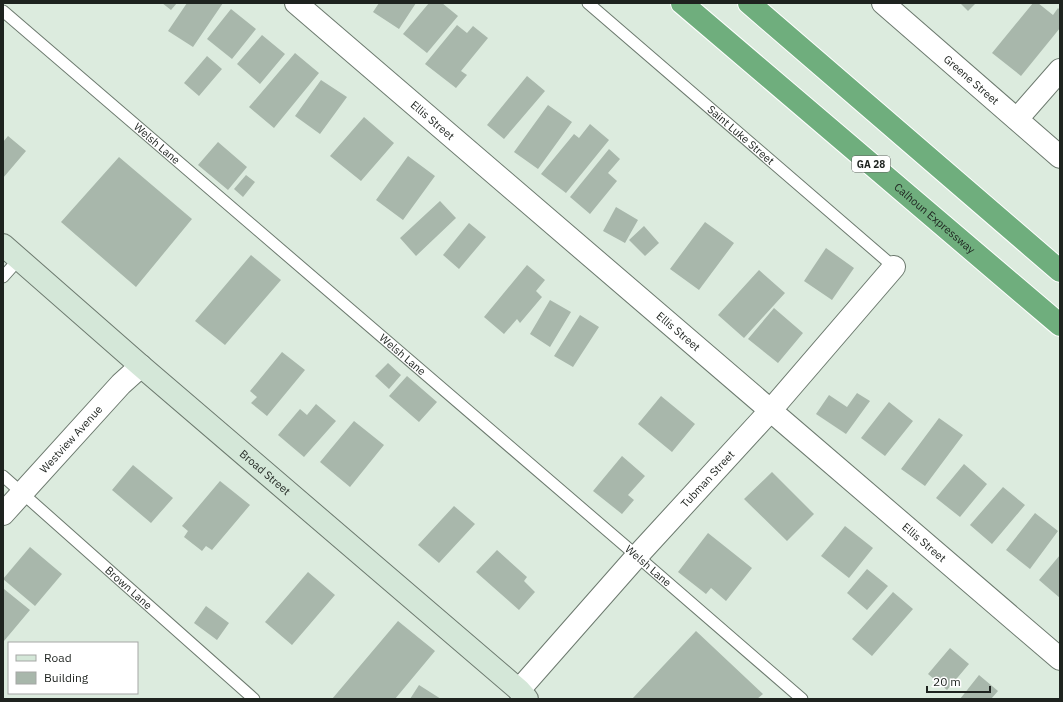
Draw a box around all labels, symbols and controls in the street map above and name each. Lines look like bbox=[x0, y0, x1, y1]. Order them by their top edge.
street label: Greene Street bbox=[941, 52, 1002, 108]
street label: Ellis Street bbox=[408, 98, 457, 143]
street label: Saint Luke Street bbox=[705, 102, 777, 168]
street label: Welsh Lane bbox=[131, 120, 183, 167]
road number: GA 28 bbox=[852, 156, 890, 172]
street label: Calhoun Expressway bbox=[891, 180, 978, 257]
street label: Ellis Street bbox=[654, 309, 703, 354]
street label: Welsh Lane bbox=[377, 331, 429, 378]
street label: Westview Avenue bbox=[37, 402, 105, 476]
street label: Broad Street bbox=[237, 447, 293, 498]
street label: Tubman Street bbox=[678, 447, 738, 511]
street label: Ellis Street bbox=[899, 520, 949, 565]
street label: Welsh Lane bbox=[622, 542, 674, 590]
street label: Brown Lane bbox=[102, 563, 155, 612]
legend bbox=[8, 642, 138, 694]
text: Road bbox=[44, 650, 72, 665]
scale bar bbox=[927, 668, 990, 694]
text: Building bbox=[44, 670, 89, 685]
text: 20 m bbox=[933, 674, 961, 689]

